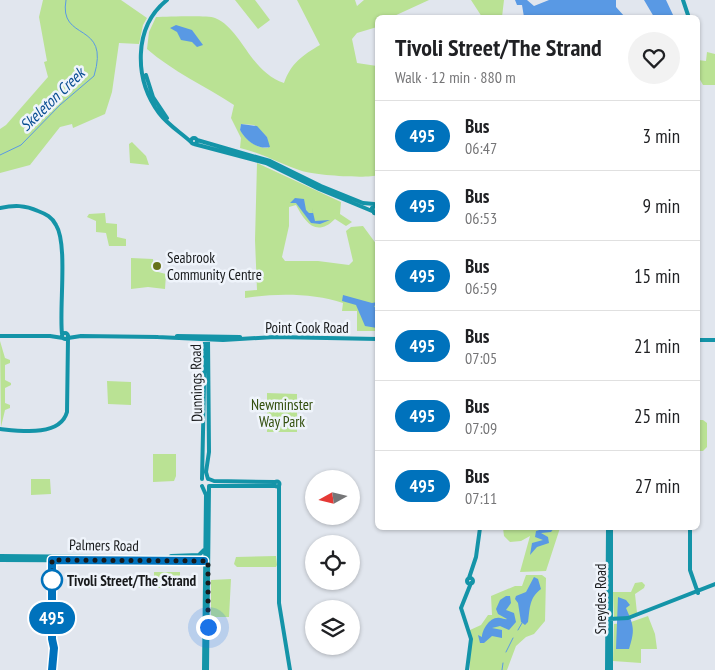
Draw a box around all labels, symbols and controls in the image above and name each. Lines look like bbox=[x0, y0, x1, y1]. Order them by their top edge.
text: Tivoli Street/The Strand bbox=[395, 32, 602, 63]
button: heart bbox=[628, 32, 680, 84]
water label: Skeleton Creek bbox=[15, 62, 90, 135]
text: Walk · 12 min · 880 m bbox=[395, 67, 516, 87]
text: Bus bbox=[465, 114, 489, 138]
text: 495 bbox=[410, 124, 435, 147]
text: 3 min bbox=[643, 124, 680, 148]
text: 06:47 bbox=[465, 138, 497, 158]
text: Bus bbox=[465, 184, 489, 208]
text: 495 bbox=[410, 194, 435, 217]
text: 9 min bbox=[643, 194, 680, 218]
text: 06:53 bbox=[465, 208, 497, 228]
place label: Seabrook Community Centre bbox=[167, 248, 262, 284]
text: Bus bbox=[465, 254, 489, 278]
marker: Seabrook Community Centre bbox=[151, 260, 163, 272]
text: 495 bbox=[410, 264, 435, 287]
text: 15 min bbox=[634, 264, 680, 288]
text: 06:59 bbox=[465, 278, 497, 298]
street label: Point Cook Road bbox=[265, 318, 349, 337]
text: Bus bbox=[465, 324, 489, 348]
text: 495 bbox=[410, 334, 435, 357]
text: 21 min bbox=[634, 334, 680, 358]
street label: Dunnings Road bbox=[186, 344, 206, 422]
text: 07:05 bbox=[465, 348, 497, 368]
text: Bus bbox=[465, 394, 489, 418]
park label: Newminster Way Park bbox=[251, 395, 314, 431]
text: 495 bbox=[410, 404, 435, 427]
text: 25 min bbox=[634, 404, 680, 428]
text: 07:09 bbox=[465, 418, 497, 438]
text: Bus bbox=[465, 464, 489, 488]
north arrow bbox=[305, 470, 360, 525]
map controls bbox=[305, 470, 360, 655]
text: 495 bbox=[410, 474, 435, 497]
text: 27 min bbox=[635, 474, 680, 498]
text: 07:11 bbox=[465, 488, 497, 508]
street label: Palmers Road bbox=[69, 535, 139, 555]
button: locate bbox=[305, 535, 360, 590]
street label: Sneydes Road bbox=[591, 563, 610, 635]
marker: Tivoli Street/The Strand bbox=[41, 569, 63, 591]
place label: Tivoli Street/The Strand bbox=[67, 571, 197, 590]
button: layers bbox=[305, 600, 360, 655]
line badge: 495 bbox=[23, 602, 81, 634]
text: 495 bbox=[39, 606, 65, 629]
your location bbox=[196, 615, 221, 640]

